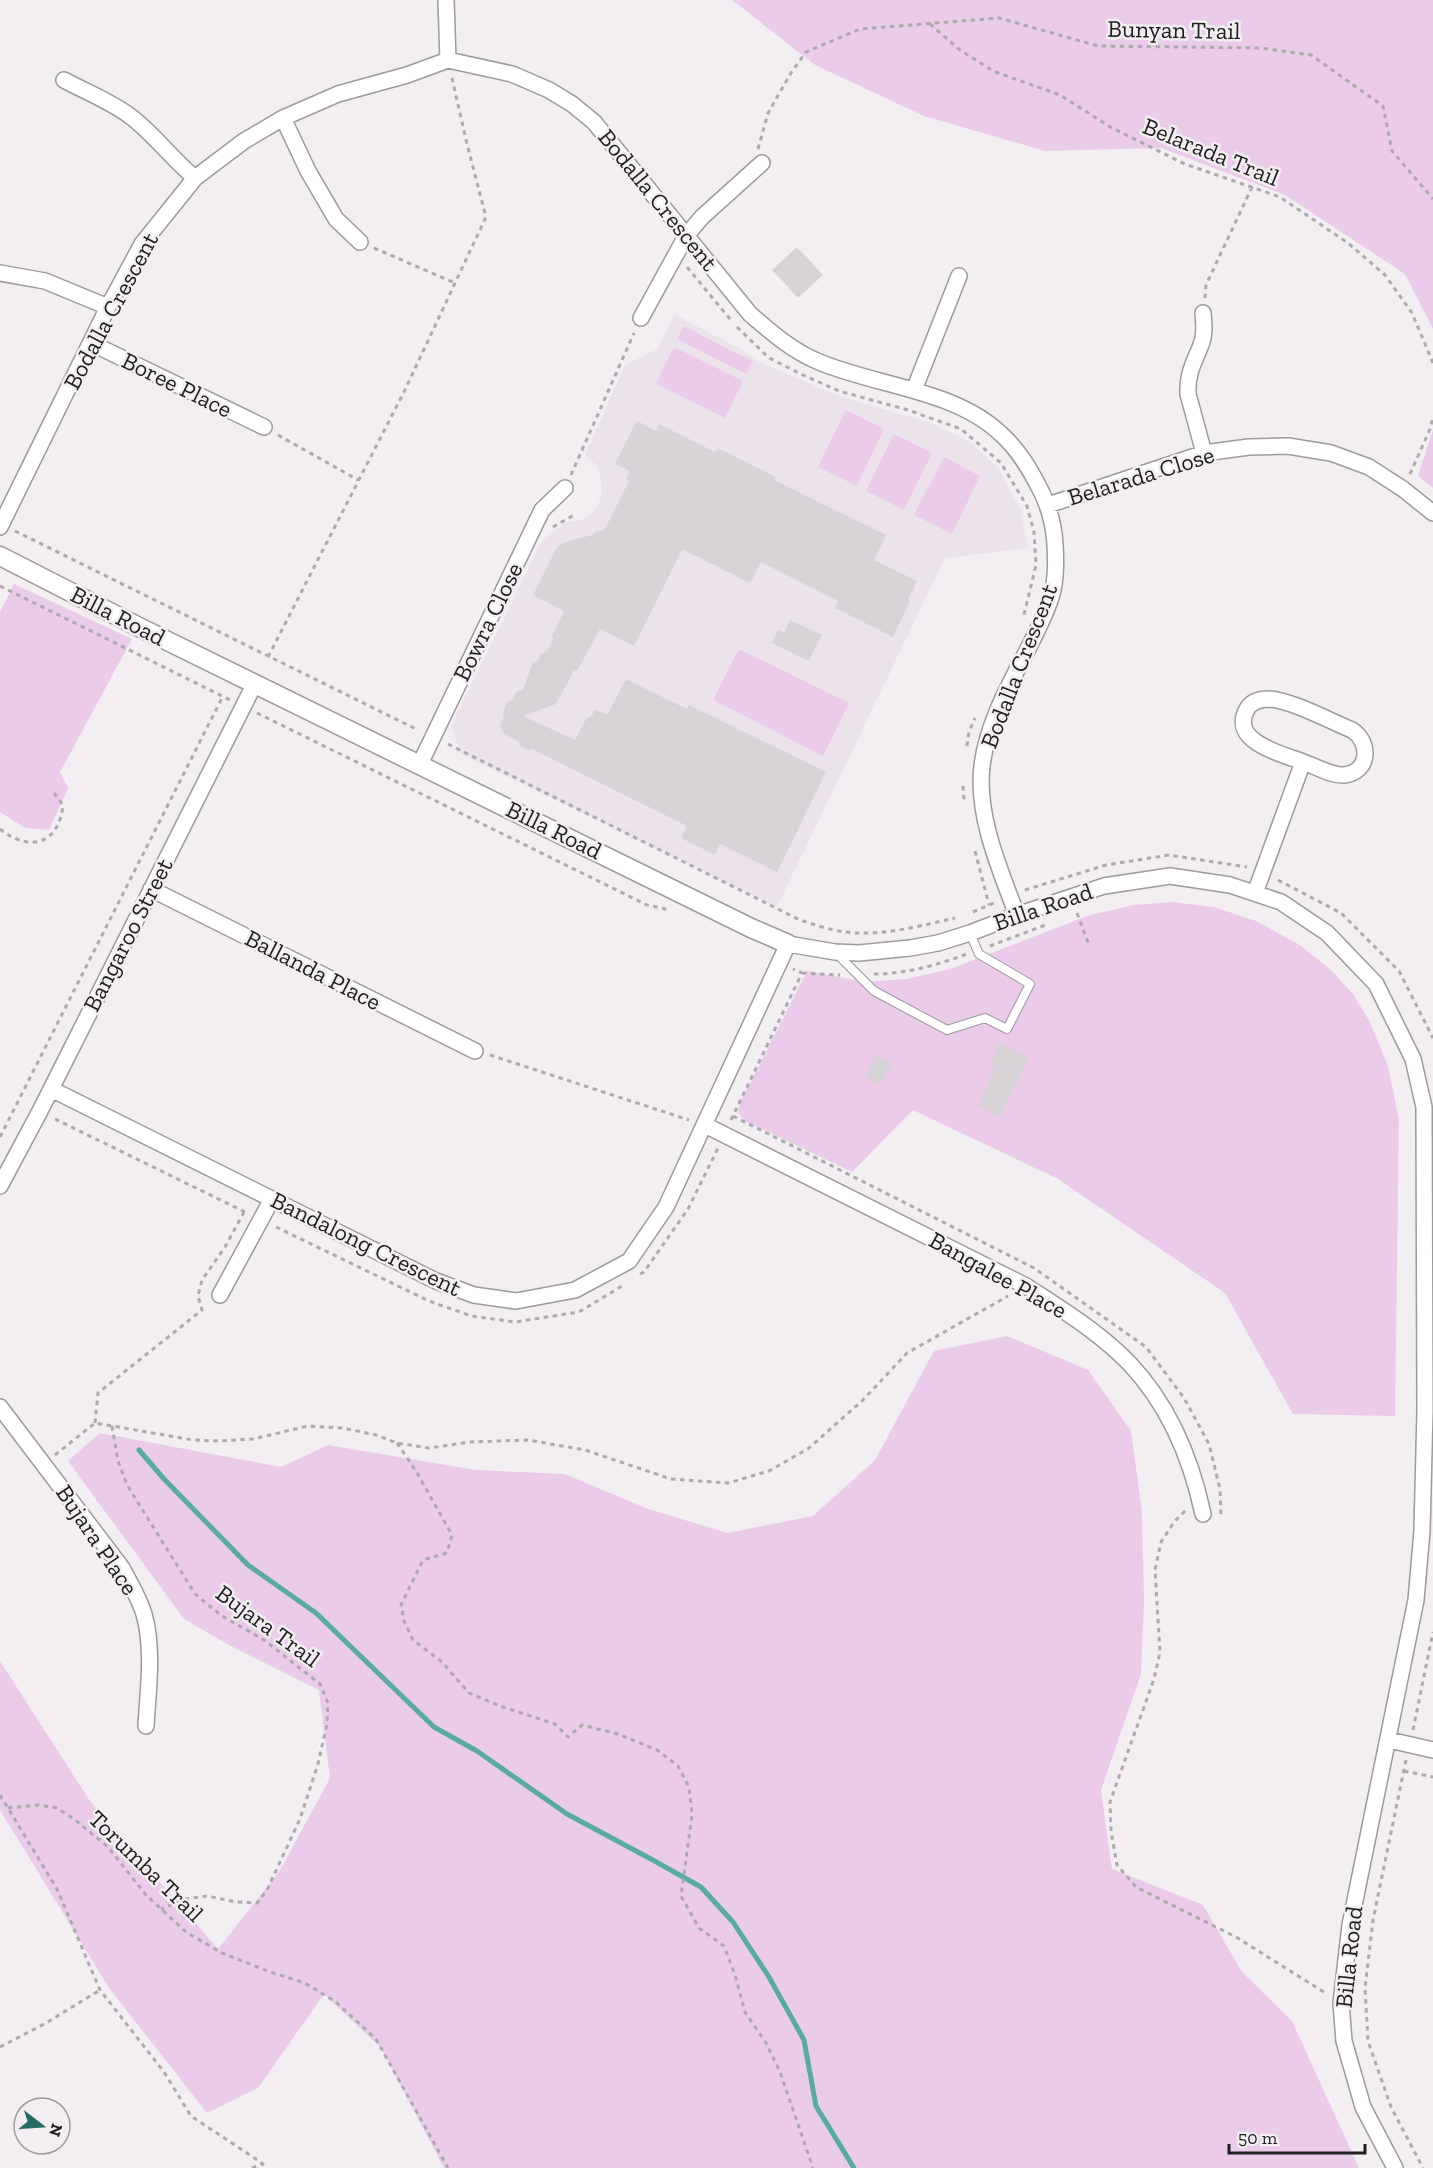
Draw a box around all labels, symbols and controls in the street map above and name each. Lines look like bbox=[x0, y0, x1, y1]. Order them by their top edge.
street label: Bunyan Trail bbox=[1107, 14, 1241, 45]
street label: Belarada Trail bbox=[1139, 111, 1284, 192]
street label: Bodalla Crescent bbox=[592, 123, 724, 276]
street label: Bodalla Crescent bbox=[57, 227, 164, 394]
street label: Boree Place bbox=[117, 345, 237, 424]
street label: Belarada Close bbox=[1064, 439, 1218, 512]
street label: Bowra Close bbox=[446, 558, 529, 686]
street label: Billa Road bbox=[66, 579, 171, 652]
street label: Bodalla Crescent bbox=[974, 579, 1063, 752]
street label: Billa Road bbox=[502, 794, 607, 865]
street label: Bangaroo Street bbox=[77, 853, 179, 1016]
street label: Billa Road bbox=[990, 876, 1096, 937]
street label: Ballanda Place bbox=[240, 923, 386, 1016]
street label: Bandalong Crescent bbox=[266, 1185, 466, 1302]
street label: Bangalee Place bbox=[924, 1225, 1072, 1324]
street label: Bujara Place bbox=[50, 1479, 145, 1600]
street label: Bujara Trail bbox=[211, 1578, 326, 1673]
street label: Torumba Trail bbox=[83, 1804, 210, 1928]
street label: Billa Road bbox=[1329, 1904, 1368, 2009]
north arrow bbox=[12, 2096, 72, 2156]
scale bar bbox=[1229, 2117, 1366, 2155]
text: N bbox=[45, 2122, 67, 2139]
text: 50 m bbox=[1238, 2127, 1278, 2149]

